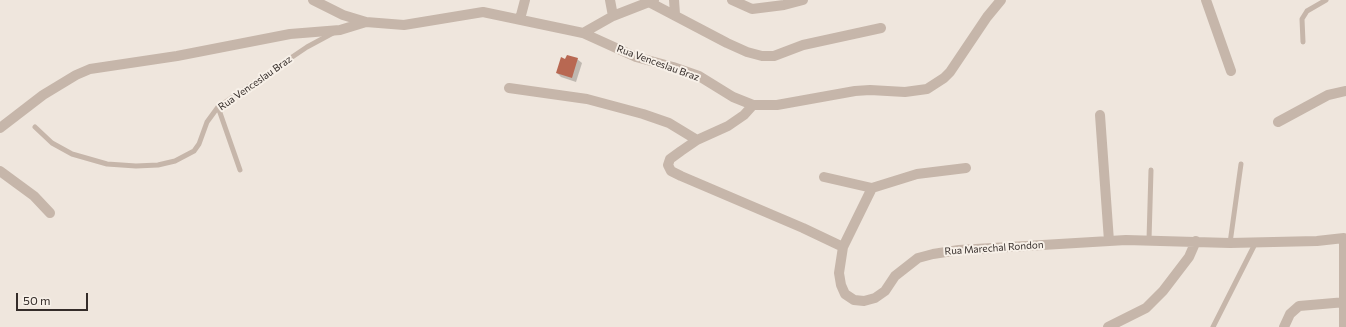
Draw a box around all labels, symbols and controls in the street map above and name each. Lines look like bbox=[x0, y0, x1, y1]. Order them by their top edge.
street label: Rua Venceslau Braz bbox=[615, 42, 701, 84]
street label: Rua Venceslau Braz bbox=[216, 53, 294, 113]
street label: Rua Marechal Rondon bbox=[944, 239, 1044, 257]
scale bar bbox=[18, 285, 90, 311]
text: 50 m bbox=[23, 293, 51, 307]

